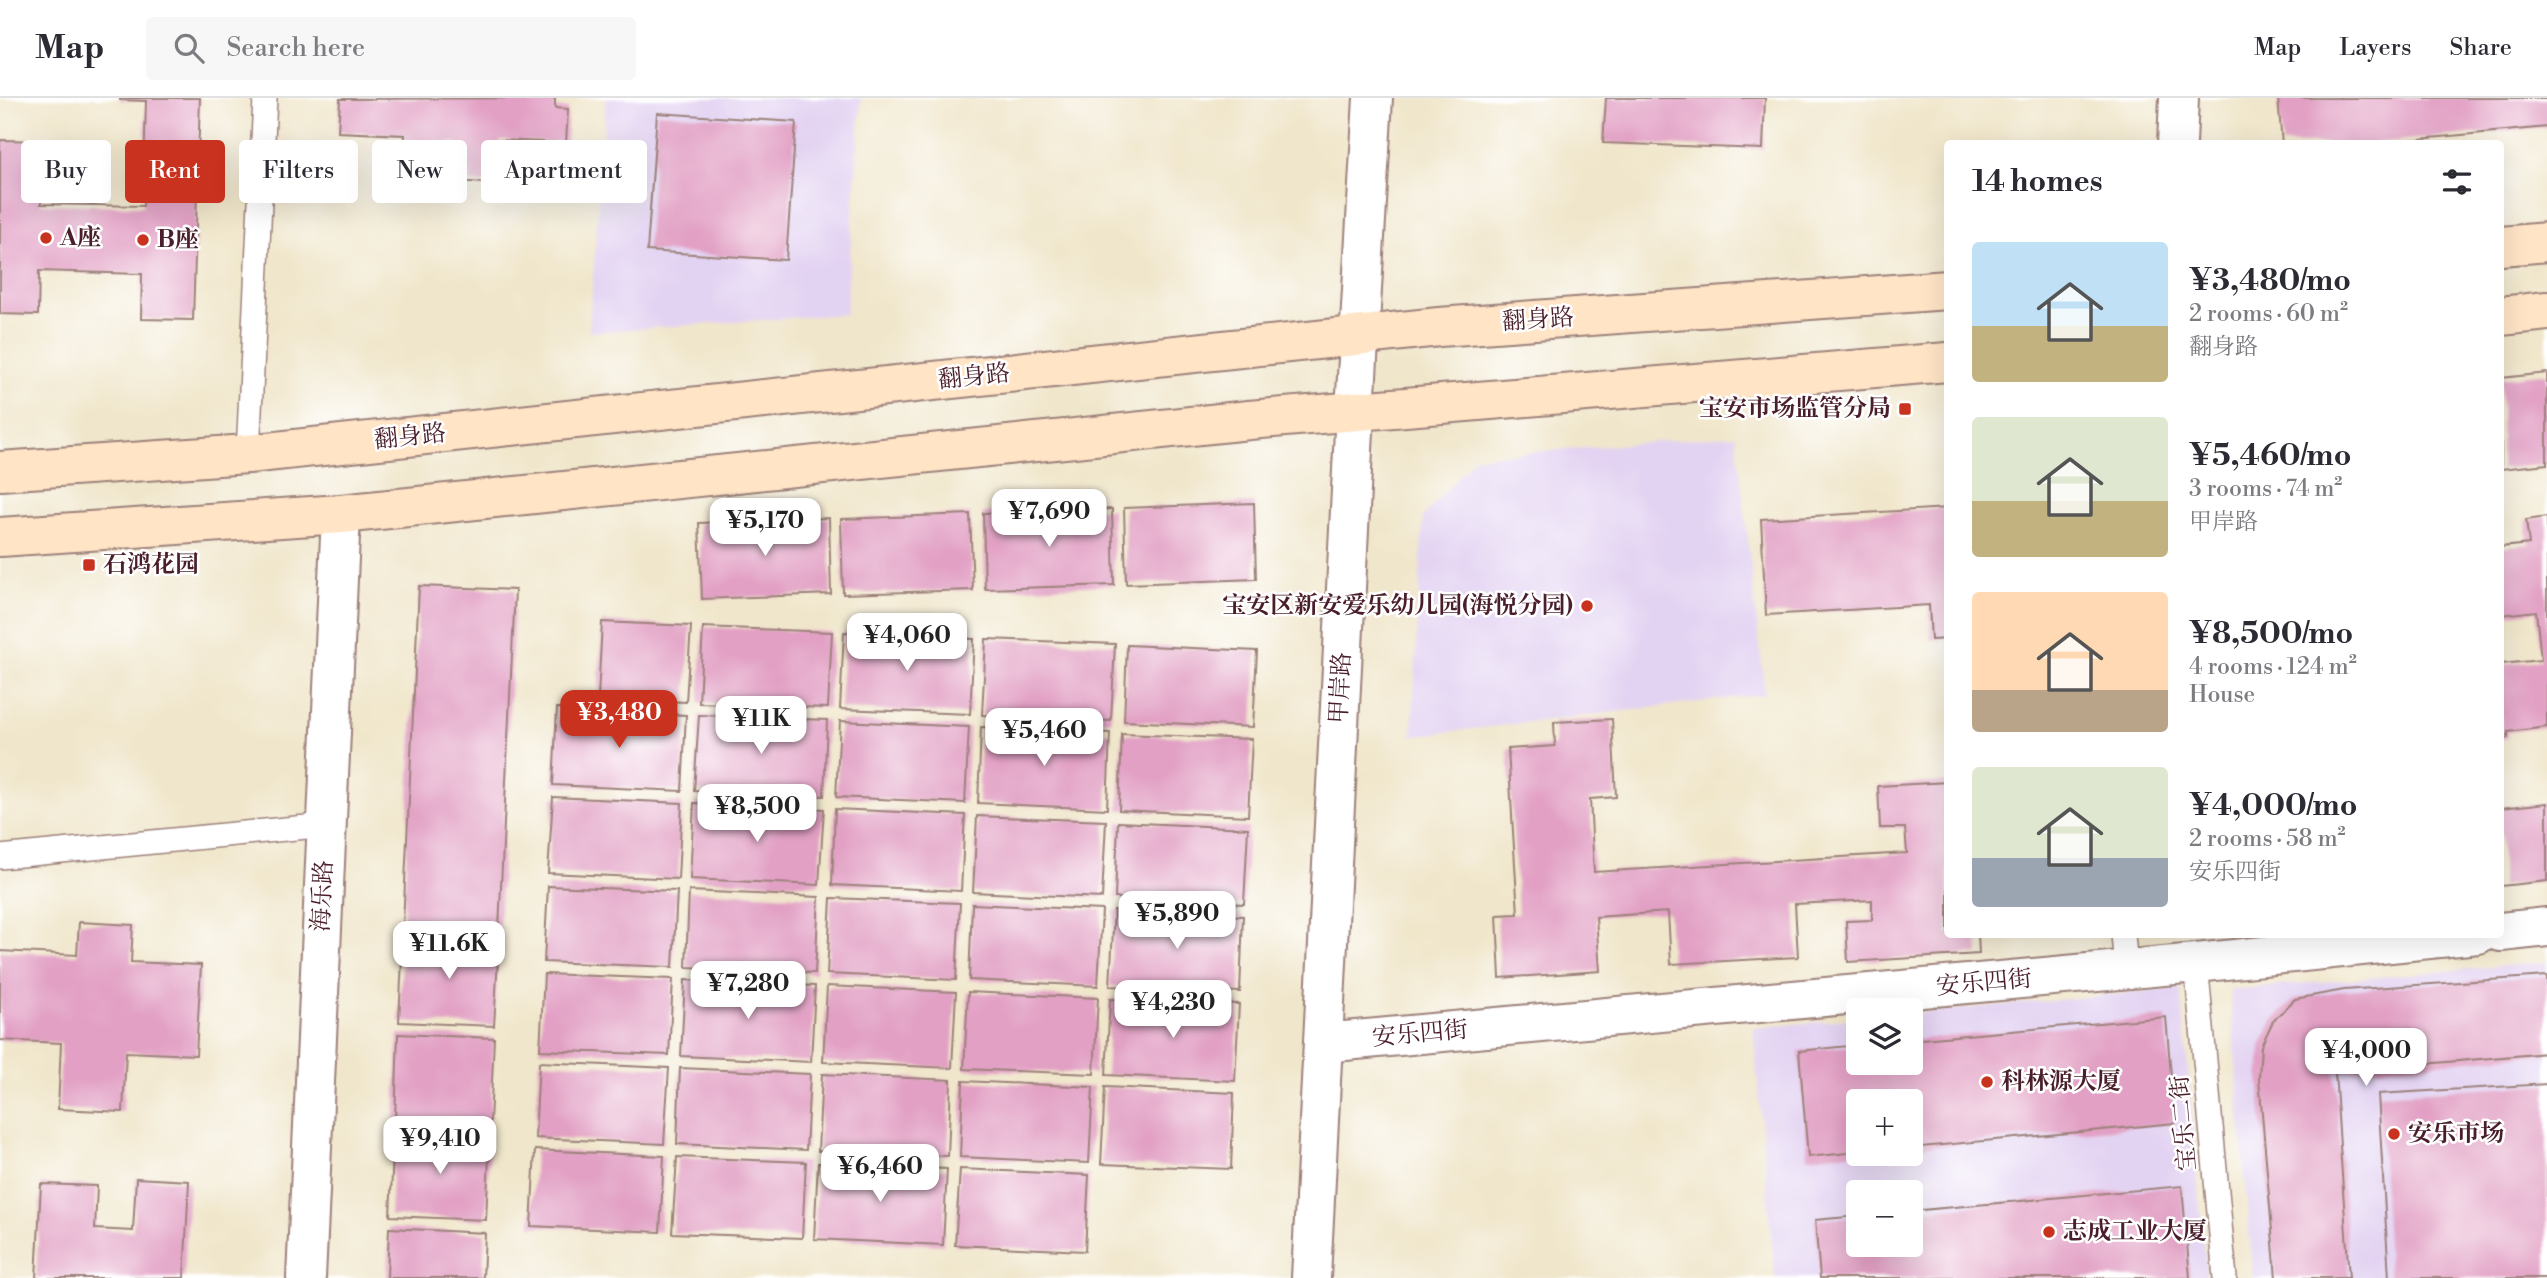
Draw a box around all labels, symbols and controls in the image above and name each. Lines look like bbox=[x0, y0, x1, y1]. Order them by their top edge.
search box bbox=[146, 17, 636, 80]
text: Map bbox=[35, 28, 104, 69]
icon: search bbox=[170, 29, 208, 67]
text: Search here bbox=[226, 32, 365, 64]
text: Map bbox=[2254, 33, 2301, 63]
text: Layers bbox=[2339, 33, 2411, 63]
text: Share bbox=[2449, 33, 2512, 63]
chip: Buy bbox=[21, 140, 111, 203]
chip: Rent bbox=[125, 140, 225, 203]
chip: Filters bbox=[239, 140, 358, 203]
chip: New bbox=[372, 140, 467, 203]
chip: Apartment bbox=[481, 140, 647, 203]
text: 14 homes bbox=[1972, 163, 2103, 201]
icon: filters bbox=[2438, 163, 2476, 201]
place label: A座 bbox=[59, 223, 101, 253]
place label: B座 bbox=[157, 225, 199, 255]
marker: A座 bbox=[38, 230, 54, 246]
marker: B座 bbox=[135, 232, 151, 248]
text: ¥3,480/mo bbox=[2189, 262, 2351, 300]
icon: home bbox=[2028, 270, 2112, 354]
text: 2 rooms · 60 m² bbox=[2189, 300, 2348, 328]
street label: 翻身路 bbox=[1501, 303, 1575, 337]
text: 翻身路 bbox=[2189, 333, 2258, 361]
street label: 翻身路 bbox=[937, 358, 1011, 396]
place label: 宝安市场监管分局 bbox=[1699, 394, 1891, 424]
marker: 宝安市场监管分局 bbox=[1897, 401, 1913, 417]
street label: 翻身路 bbox=[373, 418, 447, 456]
text: ¥5,460/mo bbox=[2189, 437, 2351, 475]
icon: home bbox=[2028, 445, 2112, 529]
text: 3 rooms · 74 m² bbox=[2189, 475, 2342, 503]
pin: ¥7,690 bbox=[992, 490, 1106, 549]
pin: ¥5,170 bbox=[708, 498, 822, 558]
text: ¥7,690 bbox=[1008, 498, 1090, 526]
text: ¥5,170 bbox=[726, 507, 804, 535]
text: 甲岸路 bbox=[2189, 508, 2258, 536]
place label: 石鸿花园 bbox=[103, 550, 199, 580]
marker: 石鸿花园 bbox=[81, 557, 97, 573]
place label: 宝安区新安爱乐幼儿园(海悦分园) bbox=[1222, 591, 1573, 621]
marker: 宝安区新安爱乐幼儿园(海悦分园) bbox=[1579, 598, 1595, 614]
pin: ¥4,060 bbox=[850, 614, 964, 673]
text: ¥8,500/mo bbox=[2189, 615, 2353, 653]
icon: home bbox=[2028, 620, 2112, 704]
text: ¥4,060 bbox=[863, 622, 951, 650]
street label: 甲岸路 bbox=[1324, 651, 1358, 725]
text: 4 rooms · 124 m² bbox=[2189, 653, 2357, 681]
text: House bbox=[2189, 681, 2255, 709]
pin: ¥3,480 bbox=[562, 690, 676, 750]
pin: ¥11K bbox=[720, 696, 802, 756]
text: ¥3,480 bbox=[576, 699, 662, 727]
text: ¥11K bbox=[731, 705, 791, 733]
pin: ¥5,460 bbox=[987, 708, 1101, 768]
text: ¥5,460 bbox=[1001, 717, 1087, 745]
pin: ¥8,500 bbox=[700, 784, 814, 844]
text: ¥4,000/mo bbox=[2189, 787, 2357, 825]
text: ¥8,500 bbox=[713, 793, 801, 821]
icon: home bbox=[2028, 795, 2112, 879]
text: 2 rooms · 58 m² bbox=[2189, 825, 2346, 853]
text: 安乐四街 bbox=[2189, 858, 2281, 886]
street label: 海乐路 bbox=[306, 859, 340, 933]
pin: ¥5,890 bbox=[1120, 892, 1234, 951]
text: ¥5,890 bbox=[1135, 900, 1219, 928]
pin: ¥11.6K bbox=[392, 922, 506, 981]
text: ¥11.6K bbox=[409, 930, 489, 958]
pin: ¥7,280 bbox=[691, 962, 805, 1021]
street label: 安乐四街 bbox=[1935, 964, 2033, 1002]
text: ¥7,280 bbox=[707, 970, 789, 998]
pin: ¥4,230 bbox=[1116, 981, 1230, 1040]
text: ¥4,230 bbox=[1130, 989, 1216, 1017]
map controls bbox=[1846, 998, 1923, 1257]
button: layers bbox=[1846, 998, 1923, 1075]
street label: 安乐四街 bbox=[1371, 1015, 1469, 1053]
pin: ¥4,000 bbox=[2309, 1028, 2423, 1088]
text: ¥4,000 bbox=[2321, 1037, 2411, 1065]
place label: 科林源大厦 bbox=[2001, 1067, 2121, 1097]
marker: 科林源大厦 bbox=[1979, 1074, 1995, 1090]
street label: 宝乐二街 bbox=[2165, 1074, 2203, 1172]
button: + bbox=[1846, 1089, 1923, 1166]
pin: ¥9,410 bbox=[383, 1116, 497, 1176]
place label: 安乐市场 bbox=[2408, 1119, 2504, 1149]
text: ¥9,410 bbox=[399, 1125, 481, 1153]
marker: 安乐市场 bbox=[2386, 1126, 2402, 1142]
pin: ¥6,460 bbox=[823, 1144, 937, 1204]
text: ¥6,460 bbox=[837, 1153, 923, 1181]
button: − bbox=[1846, 1180, 1923, 1257]
place label: 志成工业大厦 bbox=[2063, 1217, 2207, 1247]
marker: 志成工业大厦 bbox=[2041, 1224, 2057, 1240]

